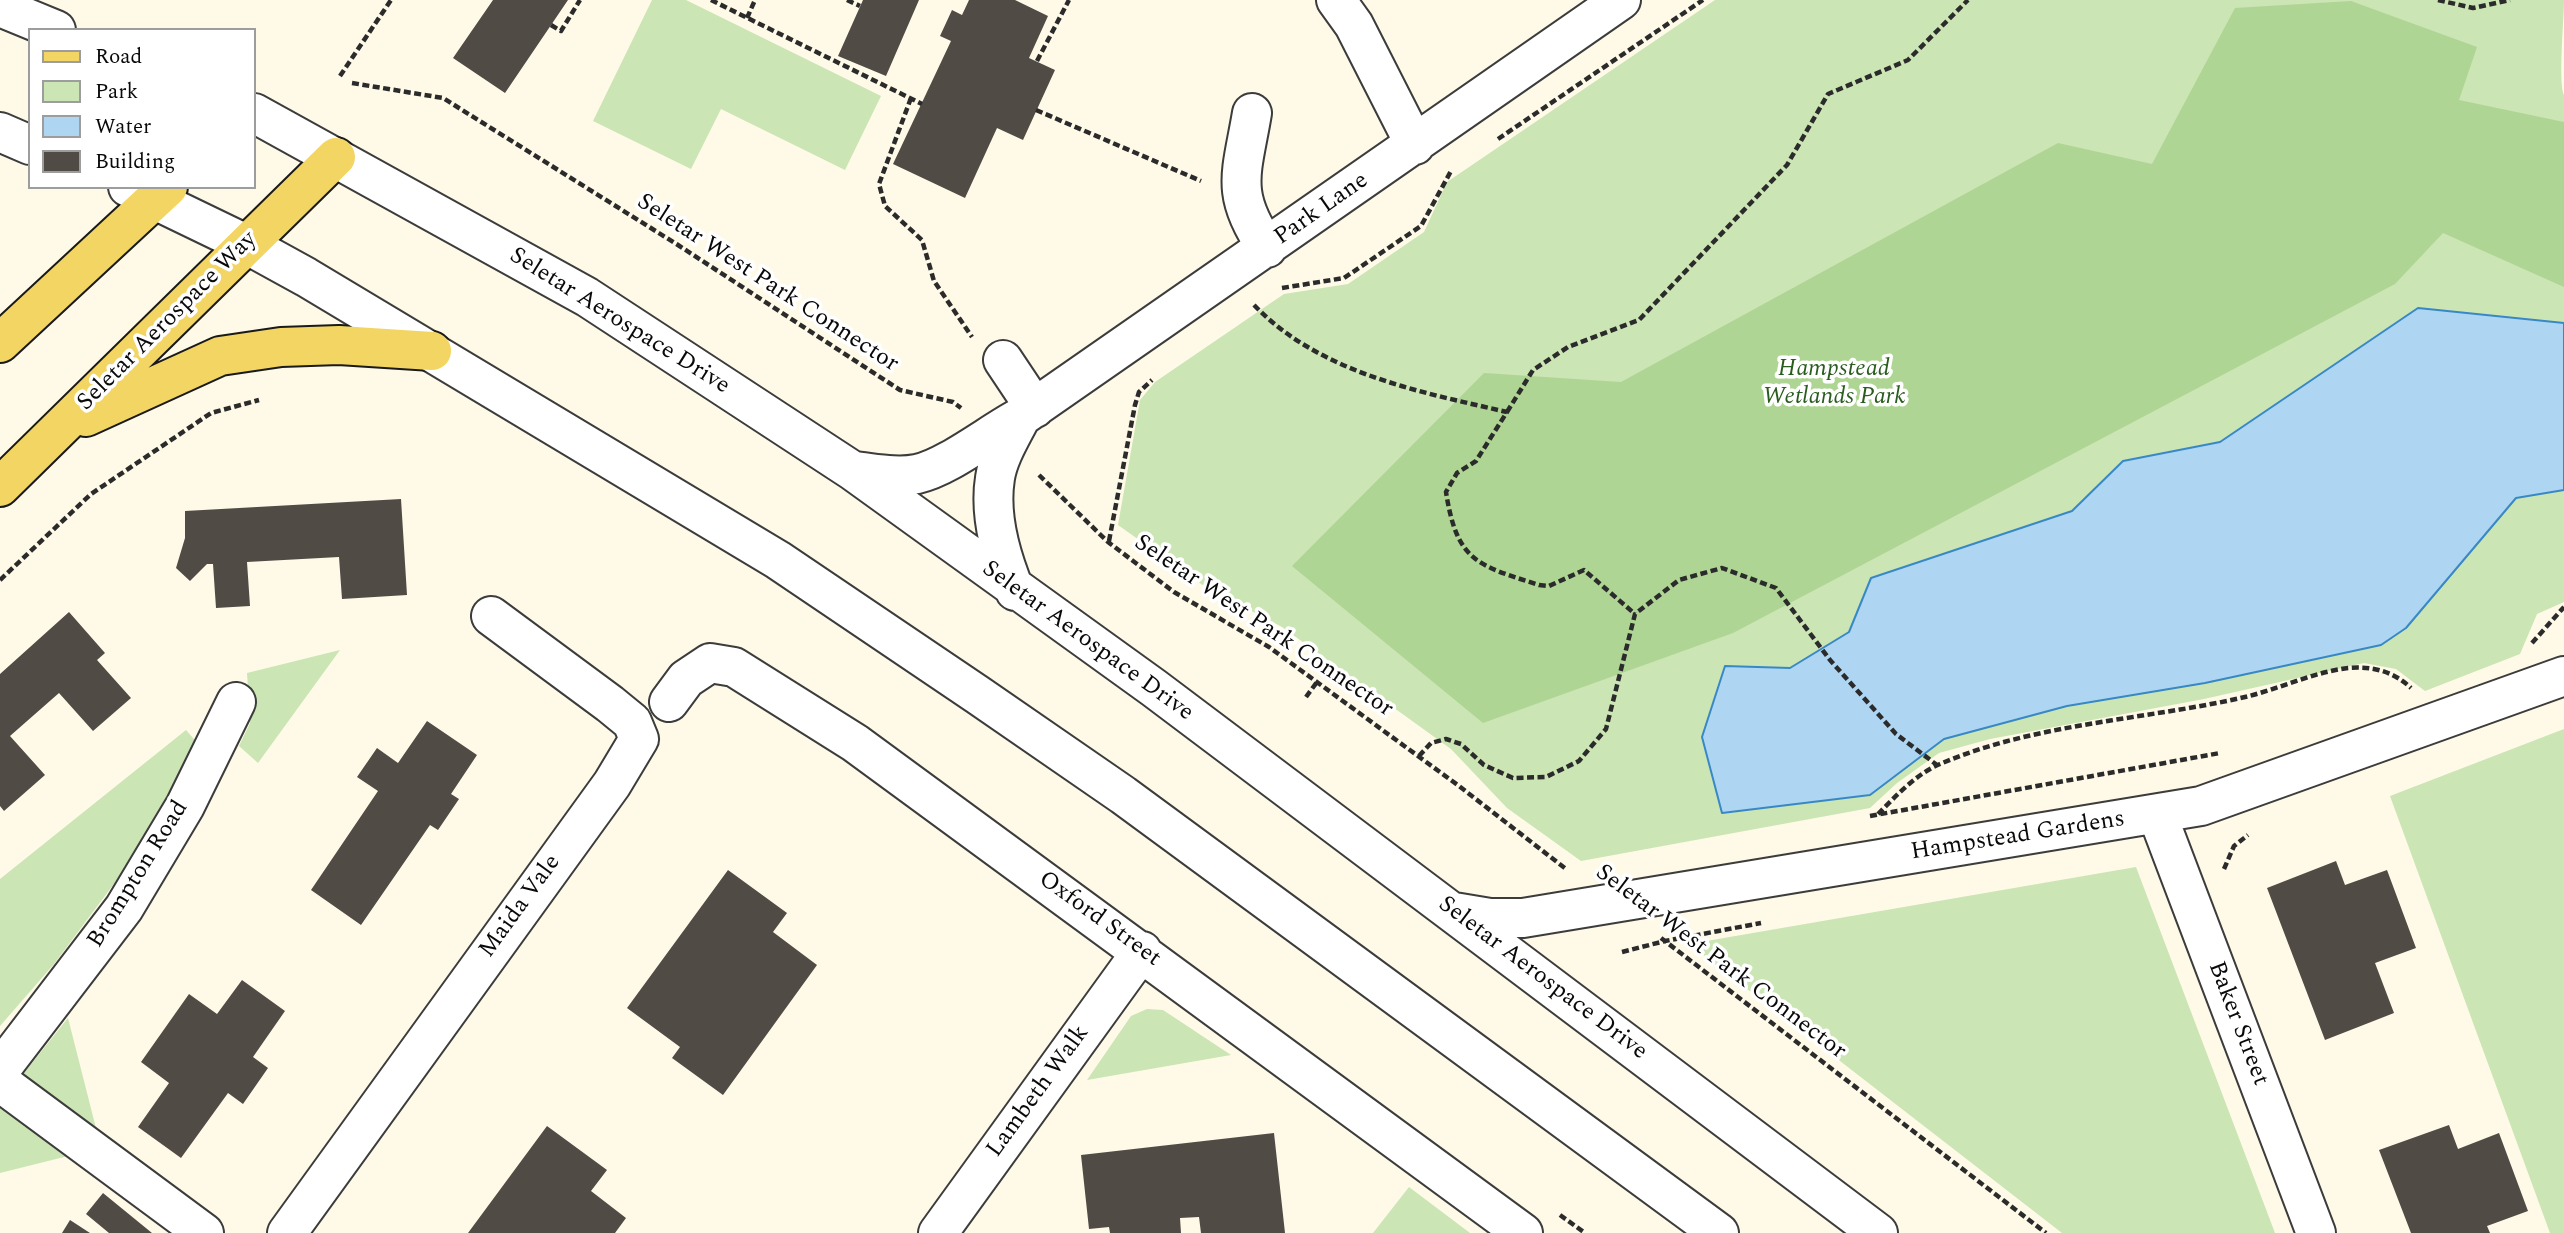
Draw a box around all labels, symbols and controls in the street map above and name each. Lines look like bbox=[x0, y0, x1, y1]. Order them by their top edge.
legend bbox=[28, 28, 256, 189]
text: Road bbox=[95, 41, 142, 73]
text: Park bbox=[95, 76, 138, 108]
text: Water bbox=[95, 111, 151, 143]
text: Building bbox=[95, 146, 175, 178]
street label: Park Lane bbox=[1270, 167, 1374, 253]
street label: Seletar West Park Connector bbox=[631, 188, 903, 380]
street label: Seletar Aerospace Way bbox=[72, 226, 264, 418]
street label: Seletar Aerospace Drive bbox=[503, 242, 735, 402]
park label: Hampstead Wetlands Park bbox=[1763, 356, 1905, 412]
street label: Seletar West Park Connector bbox=[1128, 529, 1398, 725]
street label: Seletar Aerospace Drive bbox=[976, 556, 1198, 728]
street label: Brompton Road bbox=[82, 796, 196, 954]
street label: Hampstead Gardens bbox=[1909, 806, 2127, 868]
street label: Maida Vale bbox=[474, 850, 568, 964]
street label: Seletar West Park Connector bbox=[1589, 859, 1851, 1067]
street label: Oxford Street bbox=[1032, 866, 1166, 974]
street label: Seletar Aerospace Drive bbox=[1432, 891, 1652, 1067]
street label: Baker Street bbox=[2200, 958, 2274, 1090]
street label: Lambeth Walk bbox=[981, 1020, 1097, 1164]

